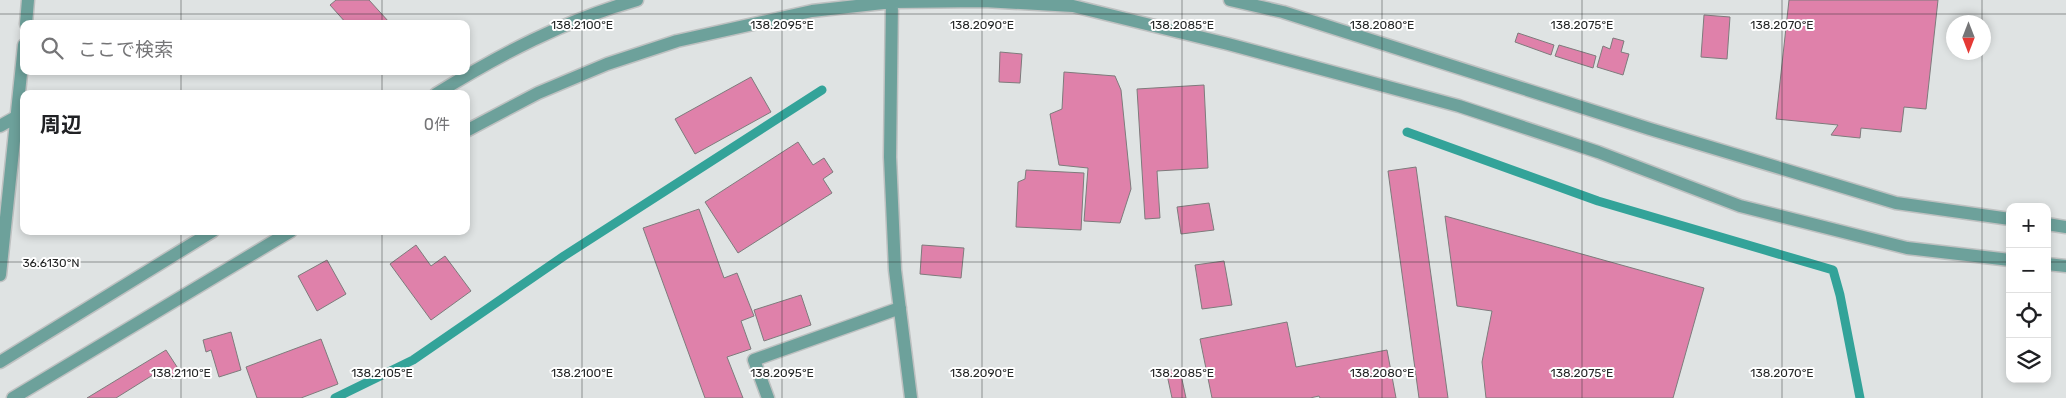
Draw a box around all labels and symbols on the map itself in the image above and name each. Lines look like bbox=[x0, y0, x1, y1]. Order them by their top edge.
north arrow bbox=[1946, 15, 1991, 60]
text: 138.2100°E bbox=[551, 18, 613, 32]
text: 138.2095°E bbox=[750, 18, 814, 32]
text: 138.2090°E bbox=[950, 18, 1014, 32]
text: 138.2085°E bbox=[1150, 18, 1214, 32]
text: 138.2080°E bbox=[1350, 18, 1414, 32]
text: 138.2075°E bbox=[1551, 18, 1613, 32]
text: 138.2070°E bbox=[1750, 18, 1814, 32]
text: 36.6130°N bbox=[22, 256, 80, 270]
text: 138.2110°E bbox=[151, 366, 211, 380]
text: 138.2105°E bbox=[351, 366, 413, 380]
text: 138.2100°E bbox=[551, 366, 613, 380]
text: 138.2095°E bbox=[750, 366, 814, 380]
text: 138.2090°E bbox=[950, 366, 1014, 380]
text: 138.2085°E bbox=[1150, 366, 1214, 380]
text: 138.2080°E bbox=[1350, 366, 1414, 380]
text: 138.2075°E bbox=[1551, 366, 1613, 380]
text: 138.2070°E bbox=[1750, 366, 1814, 380]

